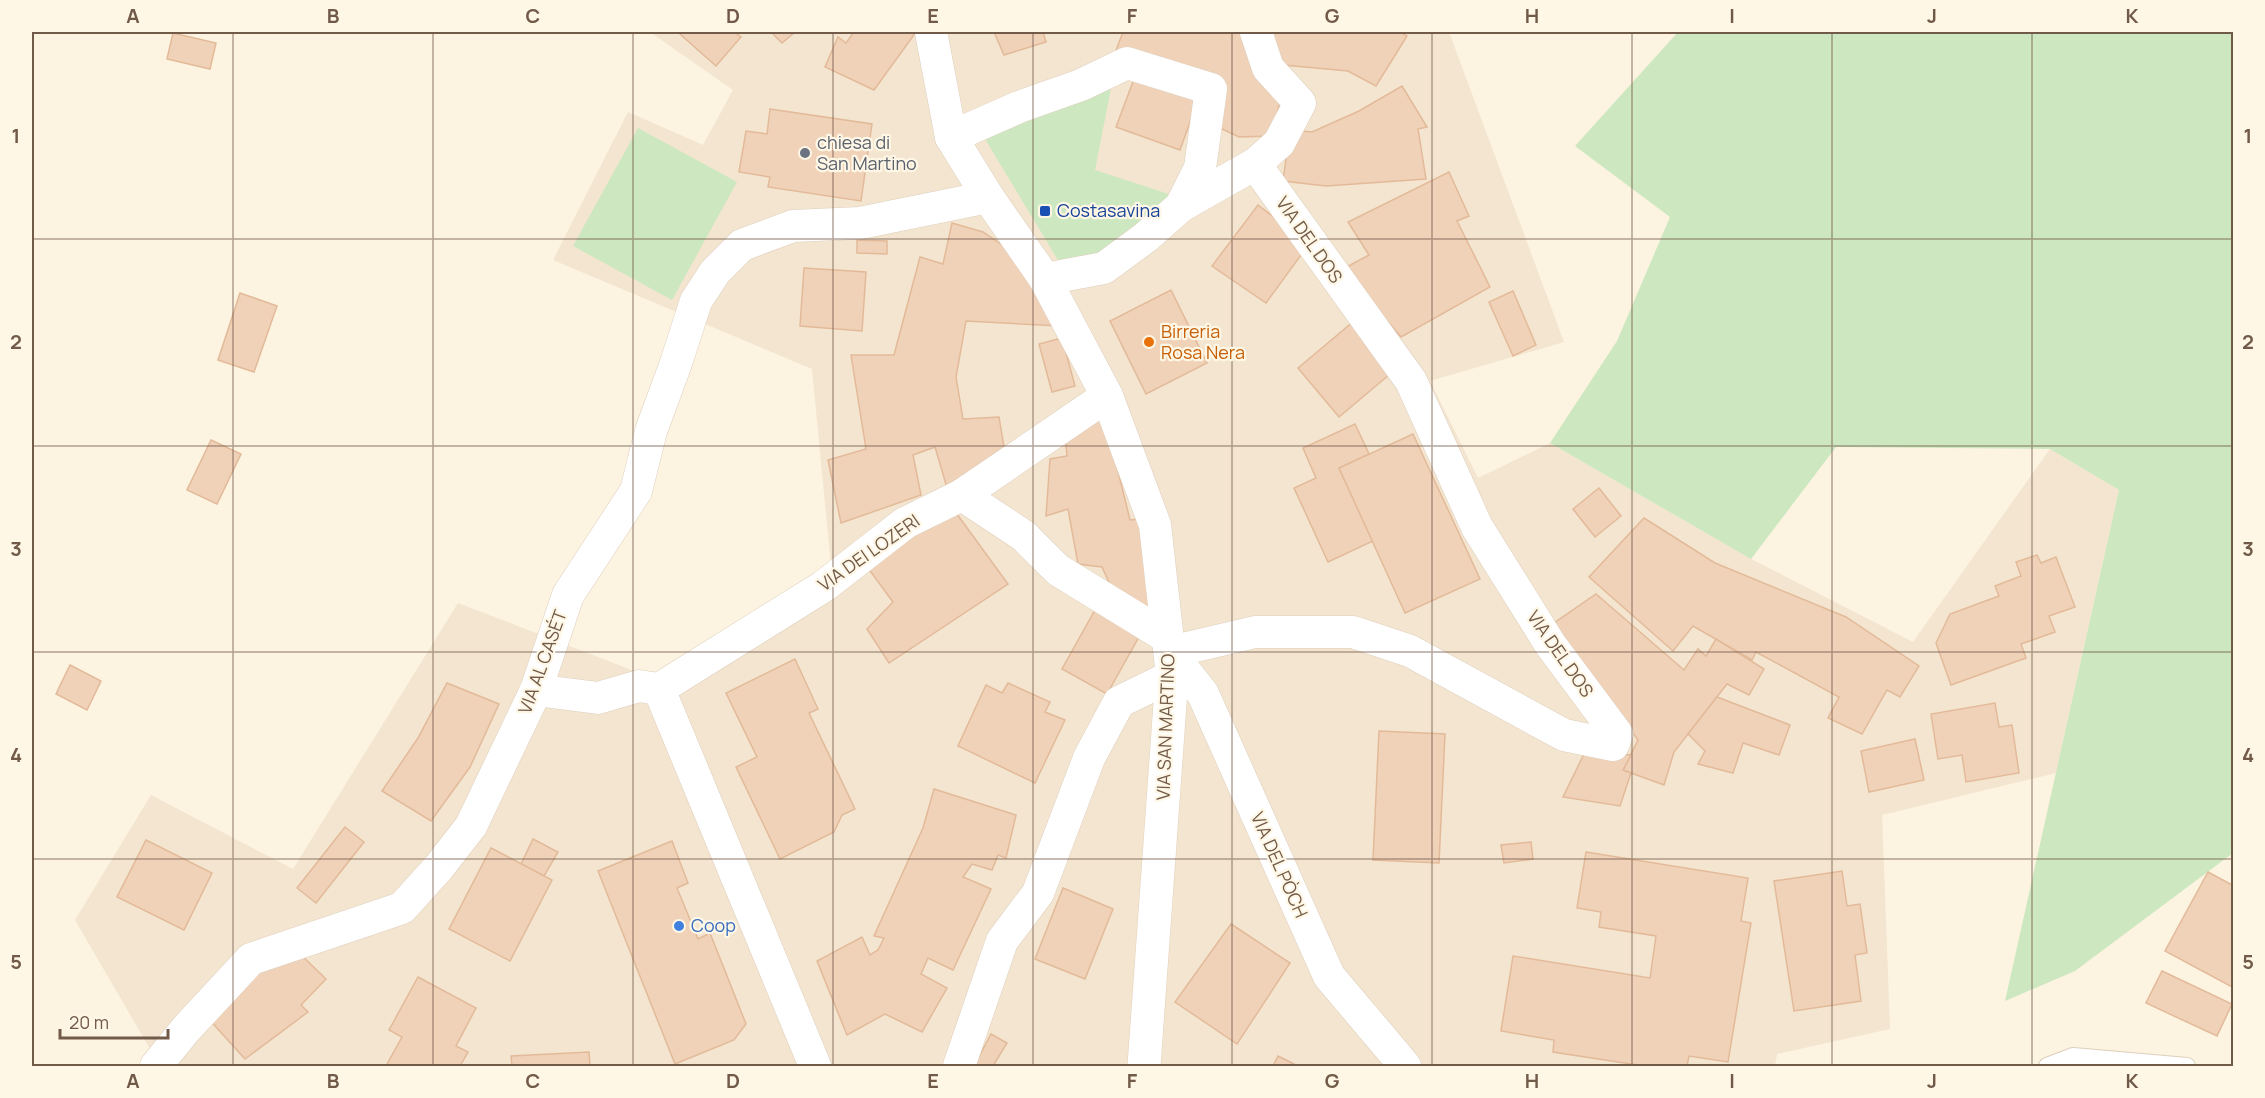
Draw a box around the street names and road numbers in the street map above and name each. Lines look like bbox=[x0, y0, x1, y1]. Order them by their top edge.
street label: VIA DEL DOS bbox=[1271, 191, 1348, 287]
street label: VIA DEI LOZERI bbox=[813, 508, 924, 596]
street label: VIA DEL DOS bbox=[1522, 605, 1599, 701]
street label: VIA AL CASÉT bbox=[512, 606, 572, 717]
street label: VIA SAN MARTINO bbox=[1150, 653, 1180, 801]
street label: VIA DEL PÒCH bbox=[1246, 808, 1314, 921]

